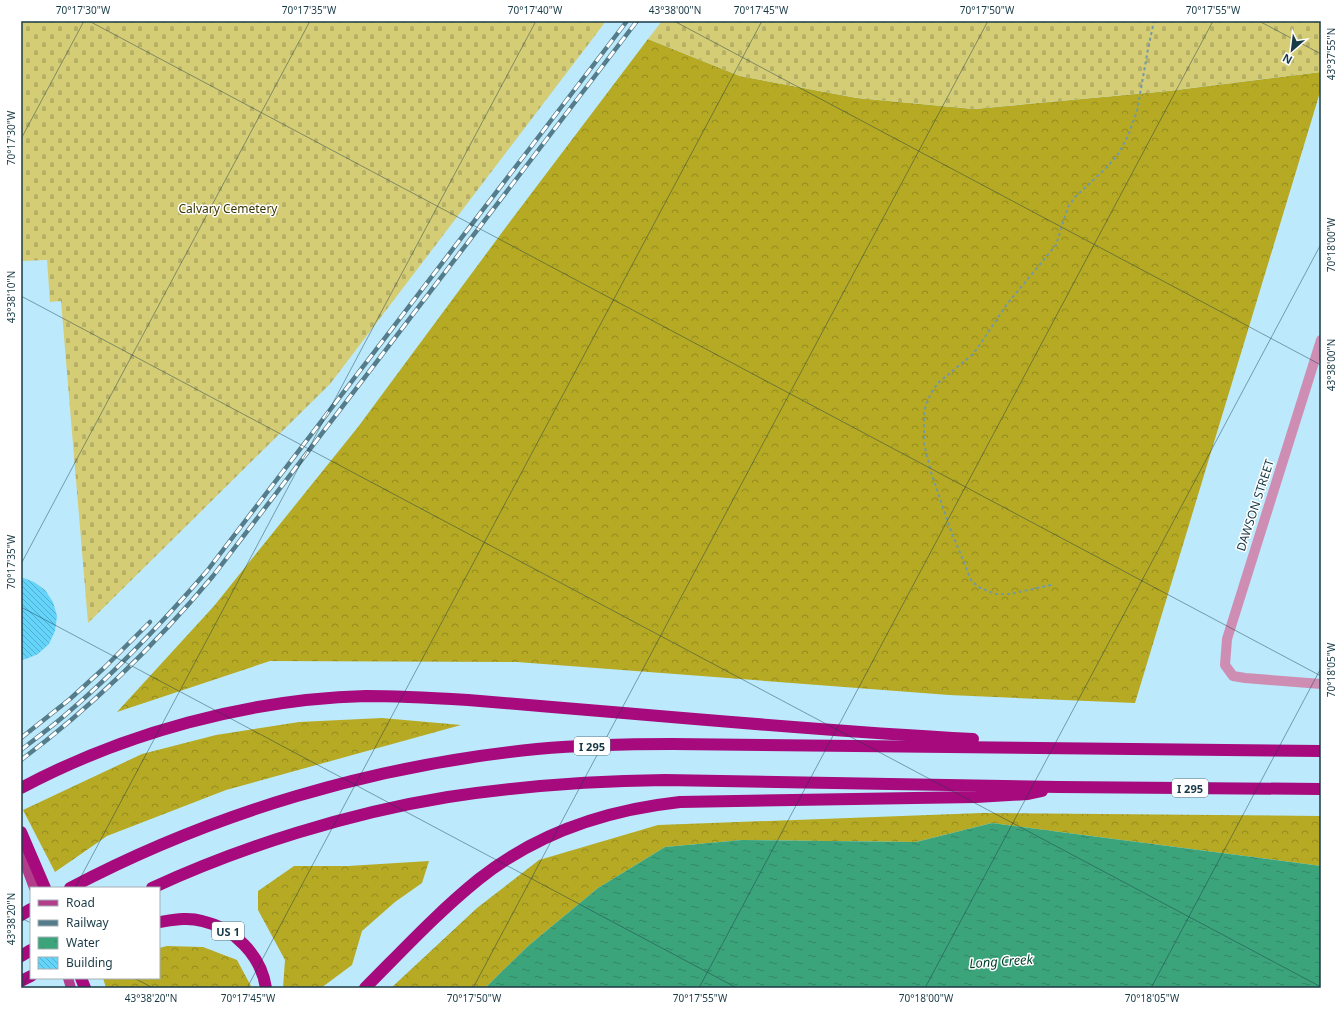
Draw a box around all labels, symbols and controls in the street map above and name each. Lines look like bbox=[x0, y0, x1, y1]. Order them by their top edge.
text: 70°17'30"W bbox=[56, 3, 111, 17]
text: 70°17'35"W bbox=[282, 3, 337, 17]
text: 70°17'40"W bbox=[508, 3, 563, 17]
text: 43°38'00"N bbox=[649, 3, 701, 17]
text: 70°17'45"W bbox=[734, 3, 789, 17]
text: 70°17'50"W bbox=[960, 3, 1015, 17]
text: 70°17'55"W bbox=[1186, 3, 1241, 17]
text: 43°37'55"N bbox=[1324, 28, 1338, 80]
north arrow bbox=[1272, 30, 1312, 70]
text: N bbox=[1280, 51, 1295, 68]
text: 70°17'30"W bbox=[4, 110, 18, 165]
park label: Calvary Cemetery bbox=[179, 200, 278, 217]
text: 70°18'00"W bbox=[1324, 217, 1338, 272]
text: 43°38'10"N bbox=[4, 271, 18, 323]
text: 43°38'00"N bbox=[1324, 339, 1338, 391]
street label: DAWSON STREET bbox=[1232, 457, 1278, 553]
text: 70°17'35"W bbox=[4, 534, 18, 589]
text: 70°18'05"W bbox=[1324, 642, 1338, 697]
road number: I 295 bbox=[574, 737, 610, 755]
road number: I 295 bbox=[1172, 779, 1208, 797]
legend bbox=[30, 887, 160, 979]
text: 43°38'20"N bbox=[4, 893, 18, 945]
text: Road bbox=[66, 894, 95, 911]
text: Railway bbox=[66, 914, 110, 931]
road number: US 1 bbox=[212, 922, 244, 940]
text: Water bbox=[66, 934, 100, 951]
water label: Long Creek bbox=[968, 950, 1034, 972]
text: Building bbox=[66, 954, 113, 971]
text: 43°38'20"N bbox=[125, 991, 177, 1005]
text: 70°17'45"W bbox=[221, 991, 276, 1005]
text: 70°17'50"W bbox=[447, 991, 502, 1005]
text: 70°17'55"W bbox=[673, 991, 728, 1005]
text: 70°18'00"W bbox=[899, 991, 954, 1005]
text: 70°18'05"W bbox=[1125, 991, 1180, 1005]

